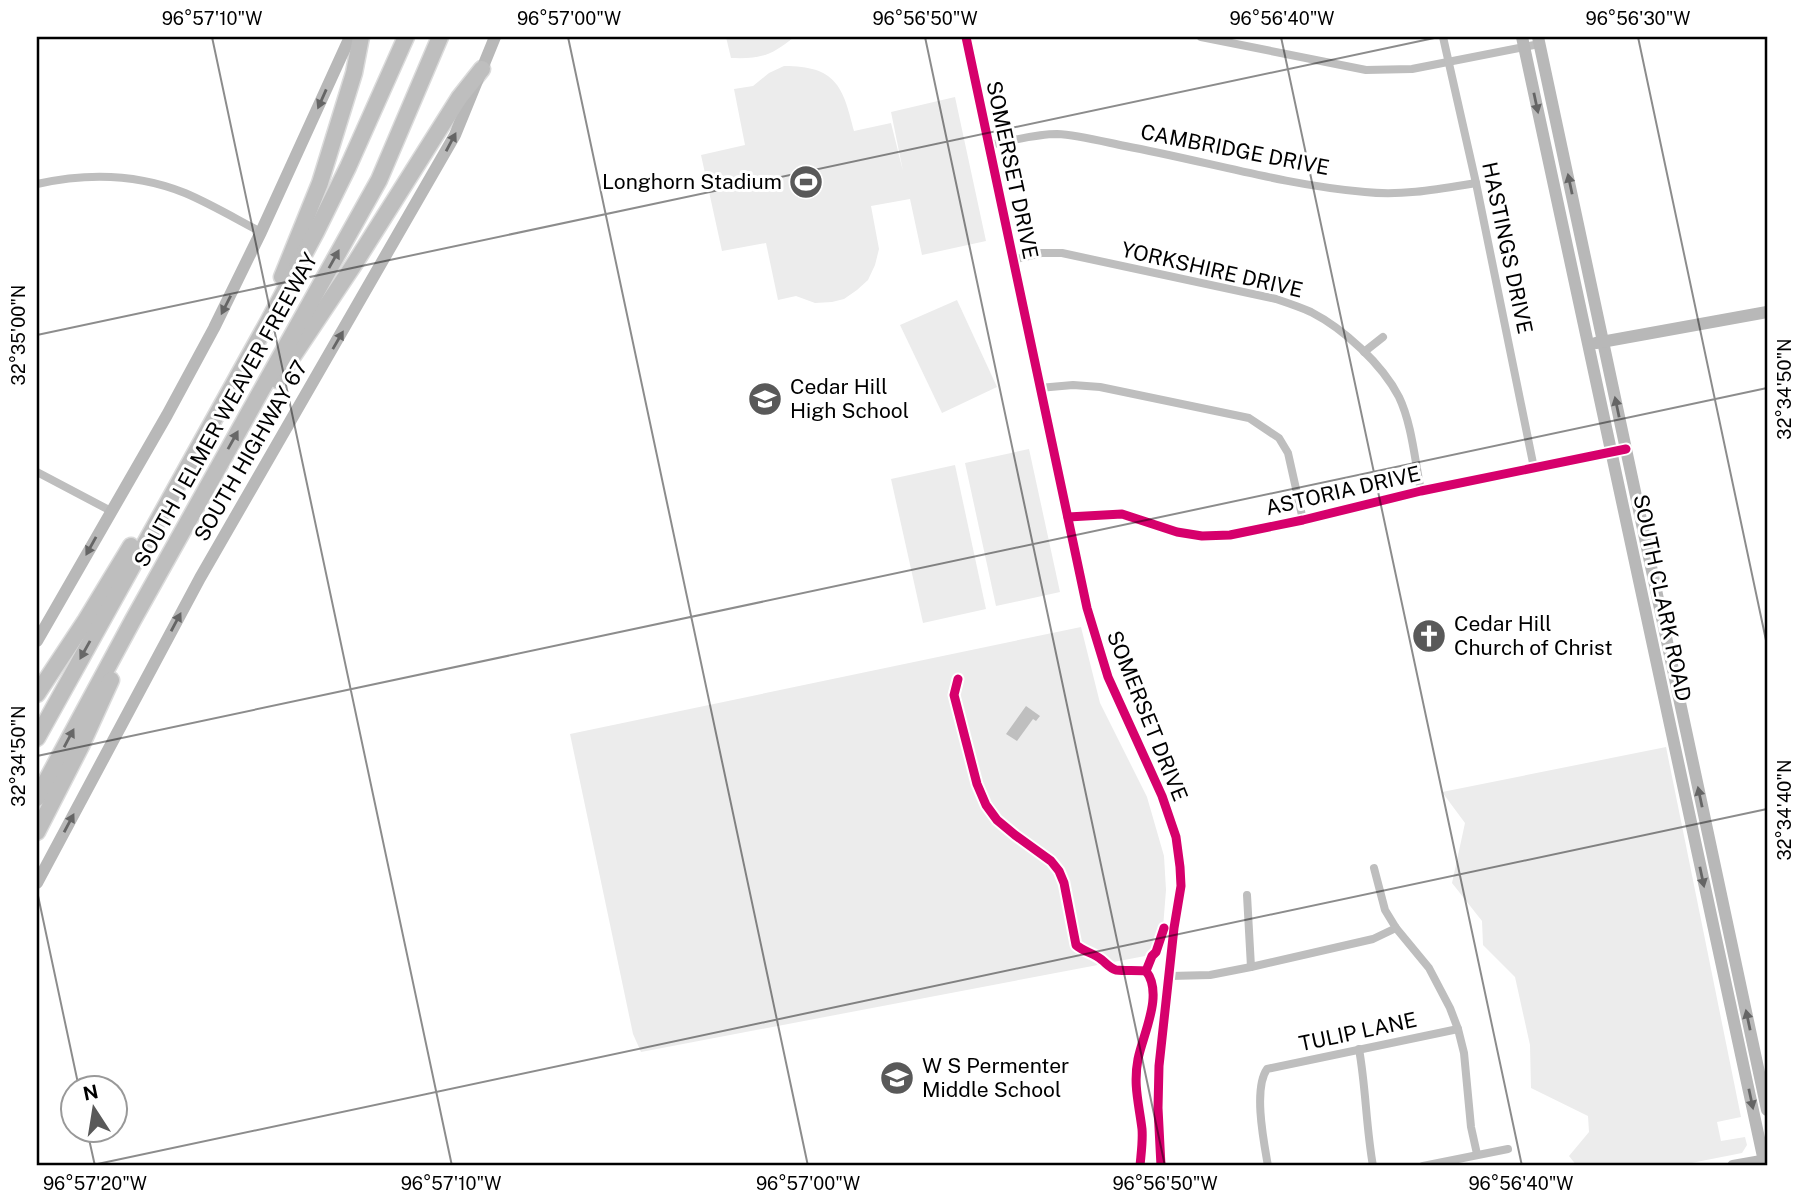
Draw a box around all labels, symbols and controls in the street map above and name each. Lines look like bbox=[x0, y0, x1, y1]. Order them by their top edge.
text: 96°57'10"W bbox=[162, 8, 262, 29]
text: 96°57'00"W bbox=[517, 8, 621, 29]
text: 96°56'50"W bbox=[872, 8, 978, 29]
text: 96°56'40"W bbox=[1229, 8, 1335, 29]
text: 96°56'30"W bbox=[1586, 8, 1690, 29]
street label: SOMERSET DRIVE bbox=[981, 78, 1044, 261]
one-way arrow bbox=[316, 89, 328, 109]
one-way arrow bbox=[1531, 92, 1542, 114]
street label: CAMBRIDGE DRIVE bbox=[1138, 119, 1332, 180]
one-way arrow bbox=[444, 132, 456, 152]
street label: HASTINGS DRIVE bbox=[1477, 160, 1538, 336]
sports icon: Longhorn Stadium bbox=[787, 163, 825, 201]
place label: Longhorn Stadium bbox=[602, 169, 782, 194]
one-way arrow bbox=[1564, 173, 1575, 195]
street label: YORKSHIRE DRIVE bbox=[1119, 236, 1305, 303]
street label: SOUTH J ELMER WEAVER FREEWAY bbox=[129, 248, 323, 571]
one-way arrow bbox=[328, 250, 340, 269]
text: 32°35'00"N bbox=[8, 285, 29, 385]
one-way arrow bbox=[221, 295, 232, 315]
one-way arrow bbox=[332, 330, 344, 350]
text: 32°34'50"N bbox=[1774, 338, 1795, 440]
street label: SOUTH HIGHWAY 67 bbox=[189, 356, 313, 546]
place label: Cedar Hill High School bbox=[790, 374, 909, 423]
school or university icon: Cedar Hill High School bbox=[746, 380, 784, 418]
one-way arrow bbox=[1612, 396, 1623, 418]
one-way arrow bbox=[227, 431, 239, 450]
street label: ASTORIA DRIVE bbox=[1263, 461, 1423, 520]
street label: SOUTH CLARK ROAD bbox=[1628, 492, 1697, 704]
one-way arrow bbox=[85, 537, 97, 556]
place label: Cedar Hill Church of Christ bbox=[1454, 611, 1613, 660]
one-way arrow bbox=[170, 613, 182, 632]
church icon: Cedar Hill Church of Christ bbox=[1410, 617, 1448, 655]
street label: SOMERSET DRIVE bbox=[1102, 627, 1193, 805]
one-way arrow bbox=[79, 640, 91, 660]
text: 32°34'50"N bbox=[8, 705, 29, 807]
one-way arrow bbox=[63, 728, 75, 748]
text: 32°34'40"N bbox=[1774, 759, 1795, 861]
one-way arrow bbox=[1695, 786, 1706, 808]
one-way arrow bbox=[63, 813, 75, 833]
one-way arrow bbox=[1697, 866, 1708, 888]
street label: TULIP LANE bbox=[1297, 1007, 1419, 1056]
one-way arrow bbox=[1742, 1009, 1753, 1031]
place label: W S Permenter Middle School bbox=[922, 1053, 1069, 1102]
school or university icon: W S Permenter Middle School bbox=[878, 1059, 916, 1097]
north arrow bbox=[60, 1074, 130, 1144]
text: N bbox=[81, 1080, 100, 1105]
one-way arrow bbox=[1746, 1088, 1757, 1110]
text: 96°57'20"W bbox=[43, 1173, 147, 1194]
text: 96°57'10"W bbox=[401, 1173, 501, 1194]
text: 96°57'00"W bbox=[756, 1173, 860, 1194]
text: 96°56'50"W bbox=[1112, 1173, 1218, 1194]
text: 96°56'40"W bbox=[1468, 1173, 1574, 1194]

